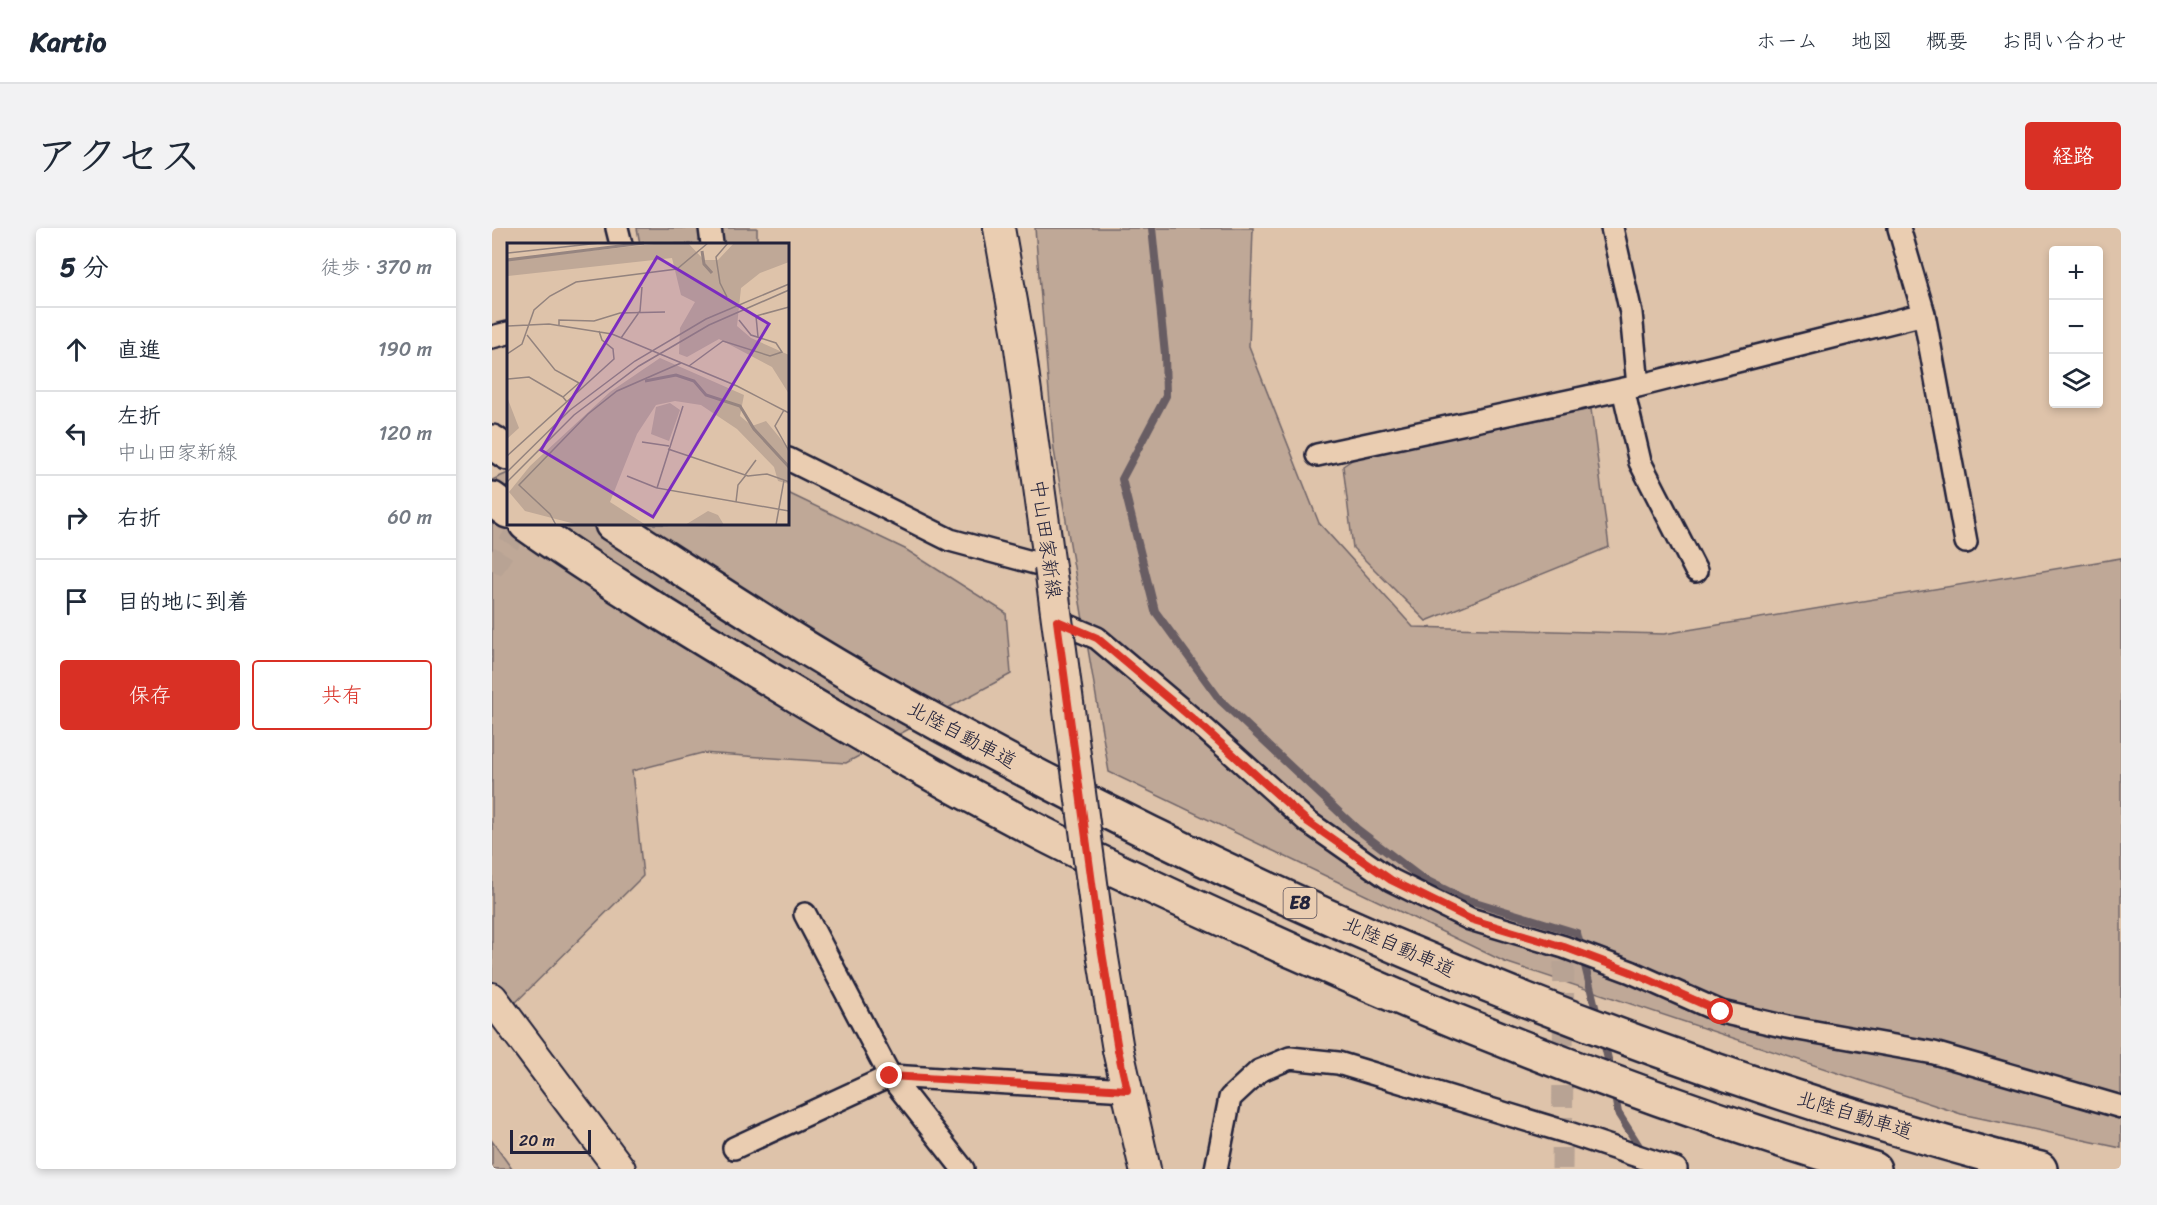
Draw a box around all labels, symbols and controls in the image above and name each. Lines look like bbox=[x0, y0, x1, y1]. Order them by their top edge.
text: Kartio bbox=[30, 17, 106, 66]
text: ホーム bbox=[1756, 22, 1818, 60]
text: 地図 bbox=[1851, 22, 1893, 60]
text: 概要 bbox=[1926, 22, 1968, 60]
text: お問い合わせ bbox=[2001, 22, 2127, 60]
text: アクセス bbox=[36, 119, 201, 193]
button: 経路 bbox=[2025, 122, 2121, 190]
inset map bbox=[507, 243, 789, 525]
text: 5 分 bbox=[60, 244, 109, 290]
map controls bbox=[2049, 246, 2103, 408]
button: + bbox=[2049, 246, 2103, 300]
text: 徒歩 · 370 m bbox=[321, 250, 432, 285]
button: − bbox=[2049, 300, 2103, 354]
text: 直進 bbox=[117, 330, 161, 369]
text: 190 m bbox=[378, 332, 432, 367]
icon: ahead bbox=[60, 333, 93, 366]
button: layers bbox=[2049, 354, 2103, 408]
text: 左折 bbox=[117, 396, 161, 435]
text: 120 m bbox=[379, 416, 432, 451]
icon: left bbox=[60, 417, 93, 450]
text: 中山田家新線 bbox=[117, 435, 237, 470]
street label: 中山田家新線 bbox=[1020, 477, 1072, 601]
text: 右折 bbox=[117, 498, 161, 537]
text: 60 m bbox=[387, 500, 432, 535]
icon: right bbox=[60, 501, 93, 534]
text: 目的地に到着 bbox=[117, 582, 249, 621]
icon: arrive bbox=[60, 585, 93, 618]
button: 保存 bbox=[60, 660, 240, 730]
button: 共有 bbox=[252, 660, 432, 730]
street label: 北陸自動車道 bbox=[901, 691, 1023, 779]
road number: E8 bbox=[1284, 888, 1316, 918]
street label: 北陸自動車道 bbox=[1337, 907, 1461, 987]
route start bbox=[1707, 998, 1733, 1024]
route end bbox=[876, 1062, 902, 1088]
street label: 北陸自動車道 bbox=[1793, 1081, 1917, 1149]
text: 20 m bbox=[519, 1126, 555, 1155]
scale bar bbox=[510, 1127, 591, 1154]

